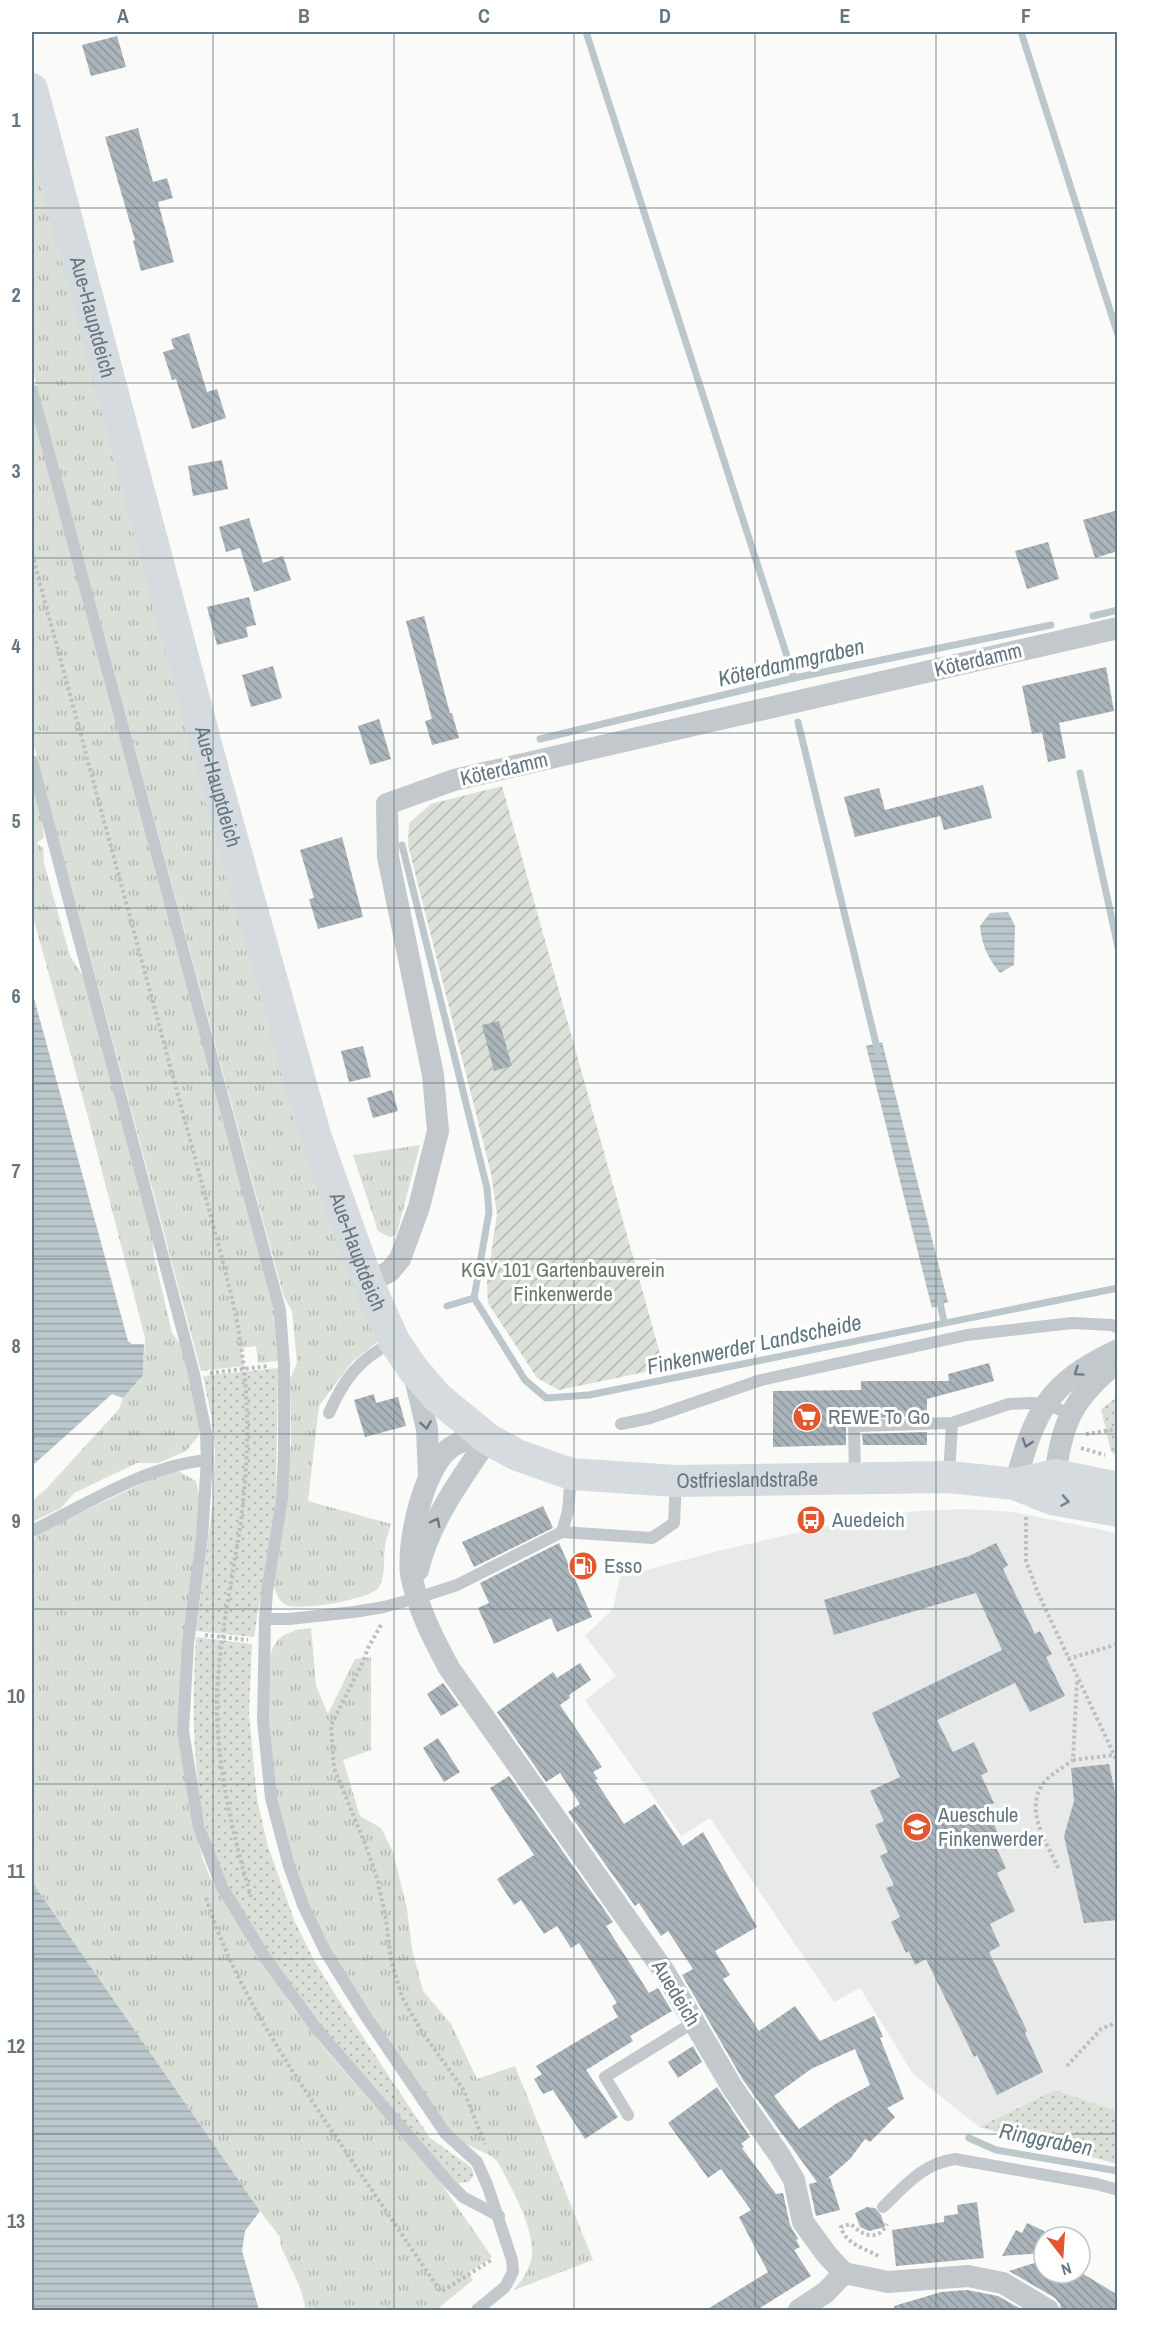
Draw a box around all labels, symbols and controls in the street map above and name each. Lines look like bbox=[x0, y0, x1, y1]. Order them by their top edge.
text: A bbox=[117, 2, 129, 29]
text: B bbox=[298, 2, 310, 29]
text: C bbox=[478, 2, 490, 29]
text: D bbox=[659, 2, 671, 29]
text: E bbox=[840, 2, 851, 29]
text: F bbox=[1021, 2, 1031, 29]
text: 1 bbox=[11, 106, 21, 133]
street label: Aue-Hauptdeich bbox=[63, 252, 123, 381]
text: 2 bbox=[11, 281, 21, 308]
text: 3 bbox=[11, 457, 21, 484]
water label: Köterdammgraben bbox=[715, 631, 867, 693]
text: 4 bbox=[11, 632, 21, 659]
street label: Köterdamm bbox=[931, 635, 1025, 684]
street label: Aue-Hauptdeich bbox=[188, 722, 249, 850]
street label: Köterdamm bbox=[457, 744, 551, 793]
text: 5 bbox=[11, 807, 21, 834]
text: 6 bbox=[11, 982, 21, 1009]
text: 7 bbox=[11, 1157, 21, 1184]
street label: Aue-Hauptdeich bbox=[322, 1187, 394, 1316]
park label: KGV 101 Gartenbauverein Finkenwerde bbox=[461, 1255, 665, 1308]
water label: Finkenwerder Landscheide bbox=[644, 1307, 864, 1381]
text: 8 bbox=[11, 1332, 21, 1359]
one-way arrow bbox=[1073, 1365, 1084, 1376]
supermarket icon: REWE To Go bbox=[791, 1401, 823, 1433]
place label: REWE To Go bbox=[828, 1402, 930, 1431]
one-way arrow bbox=[419, 1420, 431, 1429]
one-way arrow bbox=[1022, 1437, 1034, 1448]
street label: Ostfrieslandstraße bbox=[676, 1464, 818, 1495]
one-way arrow bbox=[1060, 1495, 1070, 1507]
bus stop icon: Auedeich bbox=[795, 1504, 827, 1536]
place label: Auedeich bbox=[831, 1505, 905, 1534]
text: 9 bbox=[11, 1507, 21, 1534]
one-way arrow bbox=[429, 1518, 441, 1529]
fuel station icon: Esso bbox=[567, 1550, 599, 1582]
place label: Esso bbox=[604, 1551, 642, 1580]
text: 10 bbox=[7, 1682, 25, 1709]
place label: Aueschule Finkenwerder bbox=[937, 1800, 1044, 1853]
school or university icon: Aueschule Finkenwerder bbox=[901, 1811, 933, 1843]
text: 11 bbox=[7, 1857, 26, 1884]
street label: Auedeich bbox=[645, 1953, 708, 2031]
text: 12 bbox=[7, 2032, 25, 2059]
water label: Ringgraben bbox=[997, 2115, 1095, 2163]
text: 13 bbox=[7, 2207, 25, 2234]
north arrow bbox=[1032, 2225, 1092, 2285]
text: N bbox=[1059, 2257, 1074, 2281]

